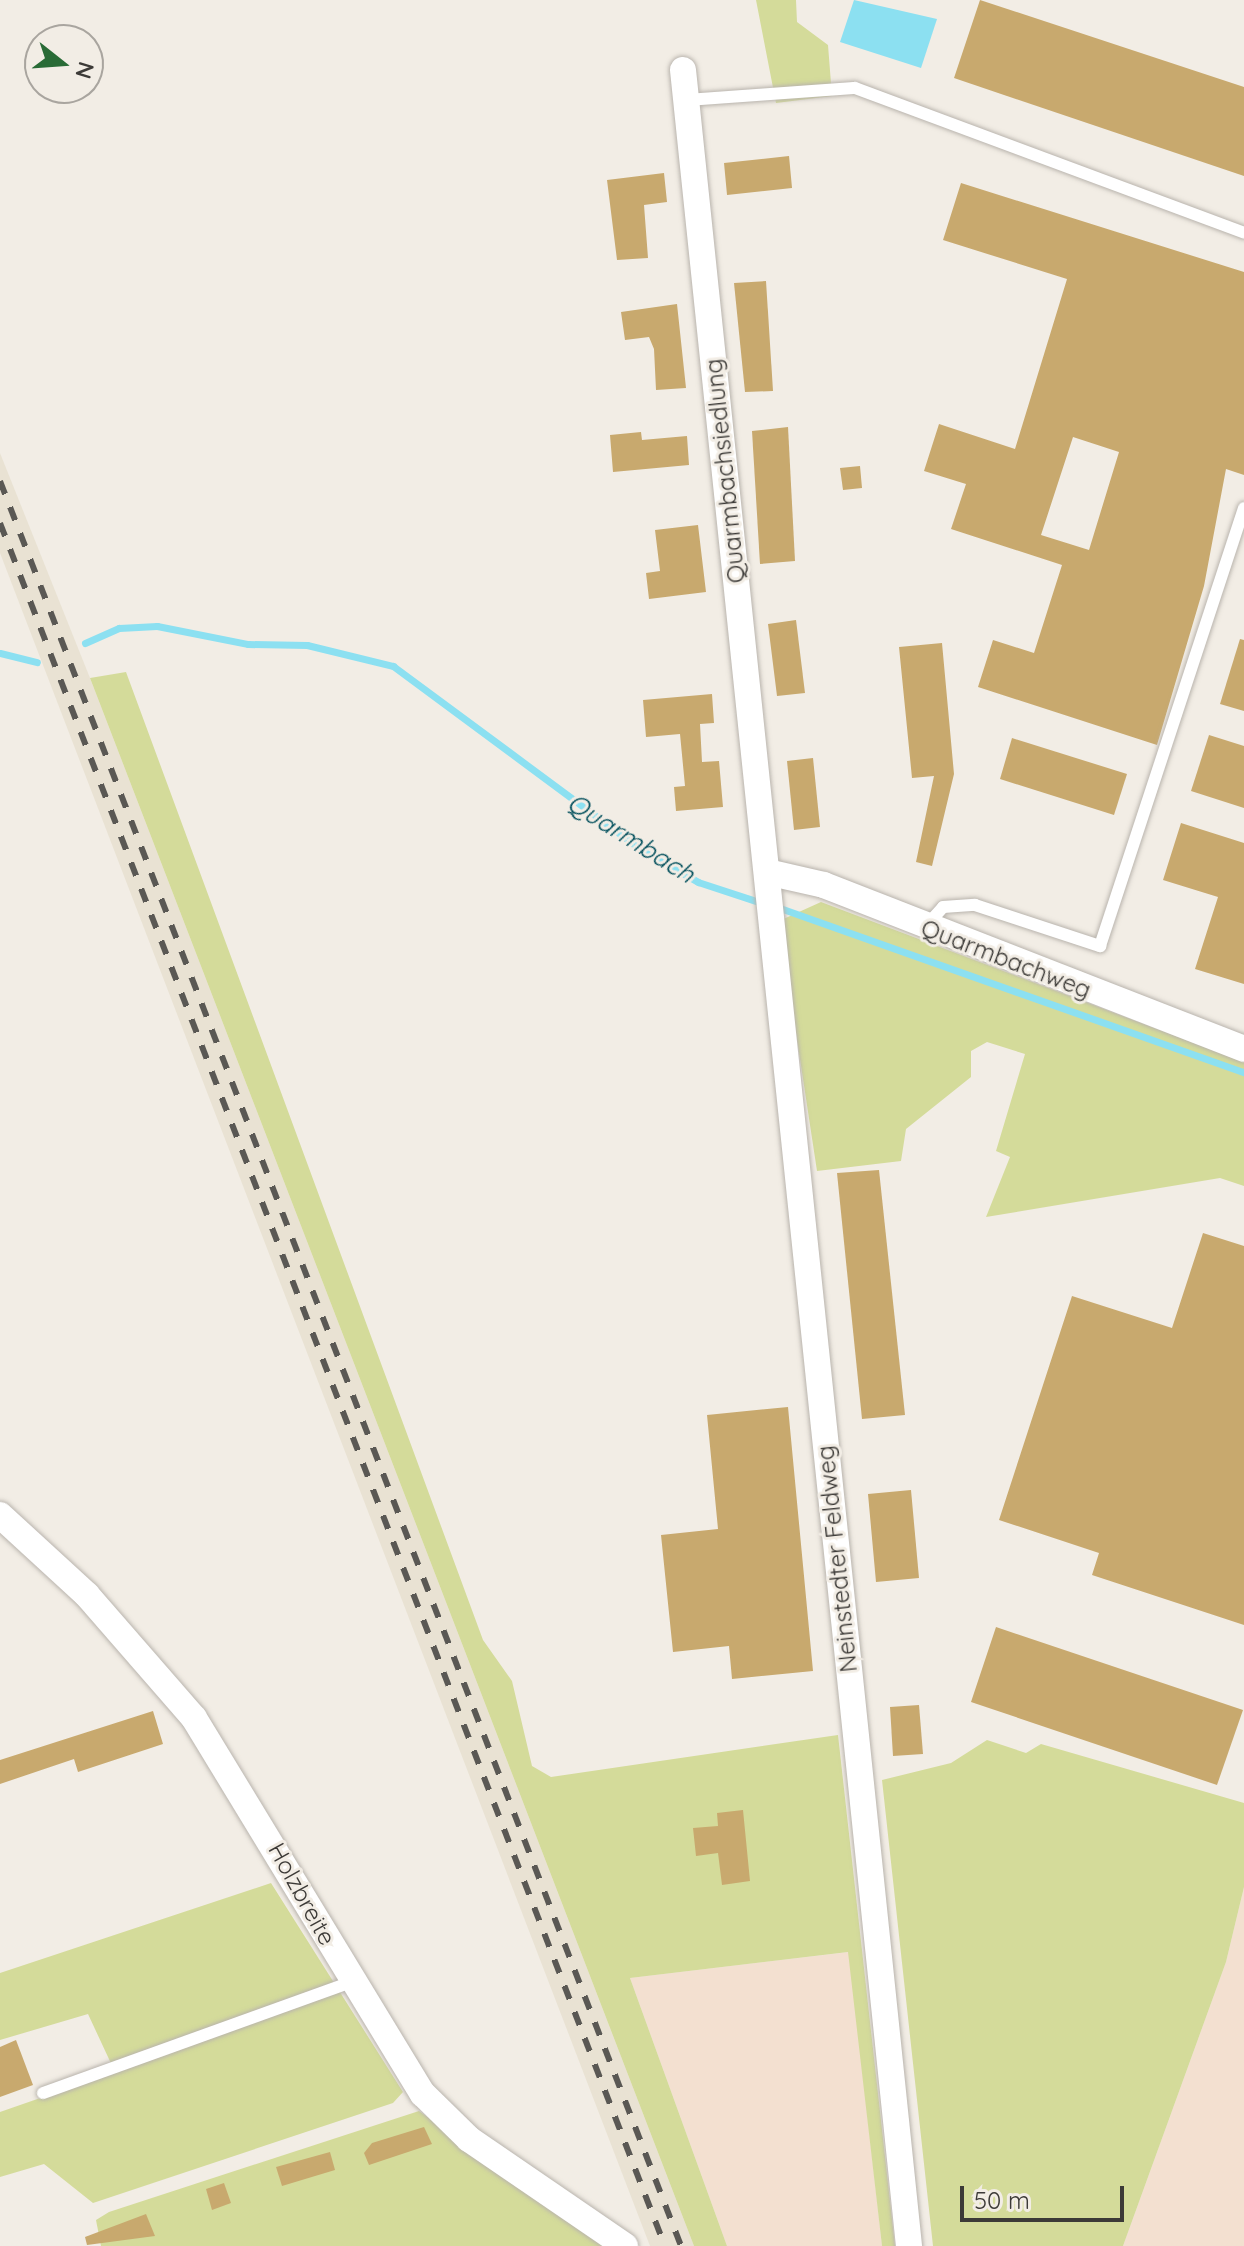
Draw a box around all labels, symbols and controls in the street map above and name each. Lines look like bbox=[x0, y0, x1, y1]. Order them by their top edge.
north arrow bbox=[24, 24, 104, 104]
text: N bbox=[69, 59, 101, 82]
street label: Quarmbachsiedlung bbox=[699, 357, 751, 585]
water label: Quarmbach bbox=[562, 787, 700, 889]
street label: Quarmbachweg bbox=[917, 913, 1095, 1005]
street label: Neinstedter Feldweg bbox=[811, 1444, 863, 1674]
street label: Holzbreite bbox=[262, 1838, 342, 1950]
scale bar bbox=[964, 2170, 1128, 2220]
text: 50 m bbox=[974, 2185, 1030, 2215]

